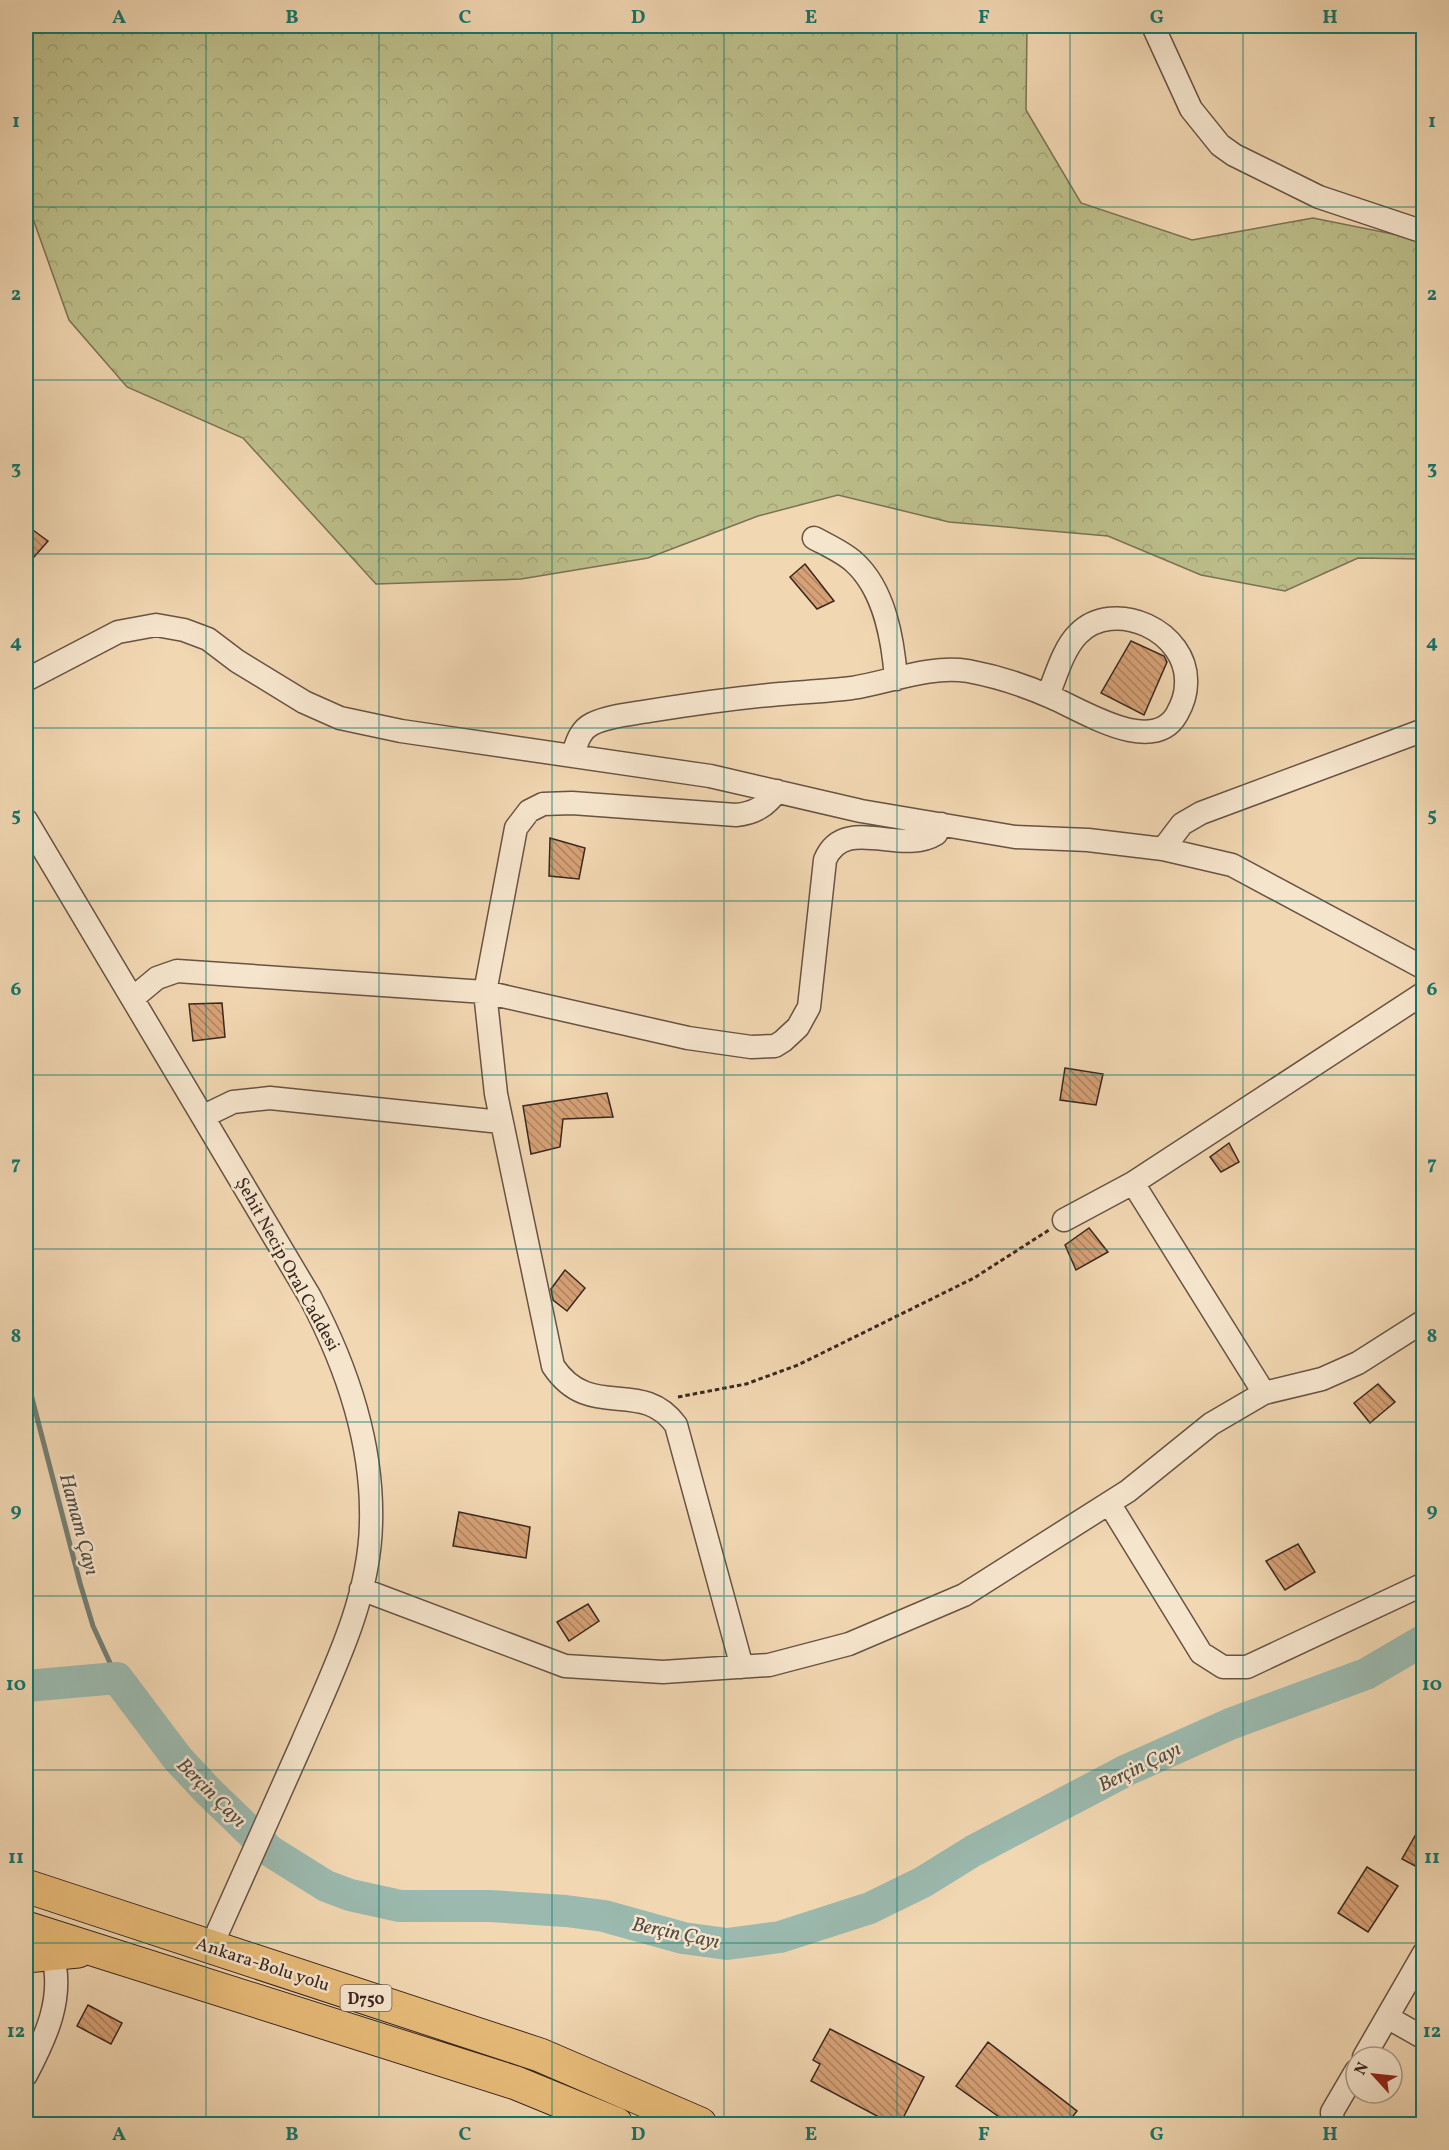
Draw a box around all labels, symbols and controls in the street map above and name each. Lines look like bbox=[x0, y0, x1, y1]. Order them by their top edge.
text: A bbox=[112, 4, 126, 32]
text: B bbox=[285, 4, 299, 32]
text: C bbox=[459, 4, 472, 32]
text: D bbox=[631, 4, 645, 32]
text: E bbox=[805, 4, 817, 32]
text: F bbox=[978, 4, 990, 32]
text: G bbox=[1150, 4, 1164, 32]
text: H bbox=[1322, 4, 1338, 32]
text: 1 bbox=[12, 108, 20, 136]
text: 1 bbox=[1428, 108, 1436, 136]
text: 2 bbox=[11, 281, 21, 309]
text: 2 bbox=[1427, 281, 1437, 309]
text: 3 bbox=[11, 455, 21, 483]
text: 3 bbox=[1427, 455, 1437, 483]
text: 4 bbox=[10, 629, 22, 657]
text: 4 bbox=[1426, 629, 1438, 657]
text: 5 bbox=[11, 802, 21, 830]
text: 5 bbox=[1427, 802, 1437, 830]
text: 6 bbox=[11, 976, 22, 1004]
text: 6 bbox=[1427, 976, 1438, 1004]
text: 7 bbox=[11, 1150, 21, 1178]
text: 7 bbox=[1427, 1150, 1437, 1178]
street label: Şehit Necip Oral Caddesi bbox=[228, 1173, 345, 1356]
text: 8 bbox=[11, 1323, 21, 1351]
text: 8 bbox=[1427, 1323, 1437, 1351]
water label: Hamam Çayı bbox=[51, 1471, 105, 1579]
text: 9 bbox=[10, 1497, 22, 1525]
text: 9 bbox=[1426, 1497, 1438, 1525]
text: 10 bbox=[6, 1671, 26, 1699]
text: 10 bbox=[1422, 1671, 1442, 1699]
water label: Berçin Çayı bbox=[1094, 1736, 1186, 1800]
water label: Berçin Çayı bbox=[169, 1752, 252, 1835]
text: 11 bbox=[8, 1844, 24, 1872]
text: 11 bbox=[1424, 1844, 1440, 1872]
water label: Berçin Çayı bbox=[629, 1911, 722, 1957]
street label: Ankara-Bolu yolu bbox=[192, 1932, 333, 1999]
road number: D750 bbox=[340, 1985, 392, 2011]
text: 12 bbox=[7, 2018, 25, 2046]
text: 12 bbox=[1423, 2018, 1441, 2046]
north arrow bbox=[1344, 2045, 1404, 2105]
text: N bbox=[1350, 2059, 1375, 2079]
text: A bbox=[112, 2121, 126, 2149]
text: B bbox=[285, 2121, 299, 2149]
text: C bbox=[459, 2121, 472, 2149]
text: D bbox=[631, 2121, 645, 2149]
text: E bbox=[805, 2121, 817, 2149]
text: F bbox=[978, 2121, 990, 2149]
text: G bbox=[1150, 2121, 1164, 2149]
text: H bbox=[1322, 2121, 1338, 2149]

